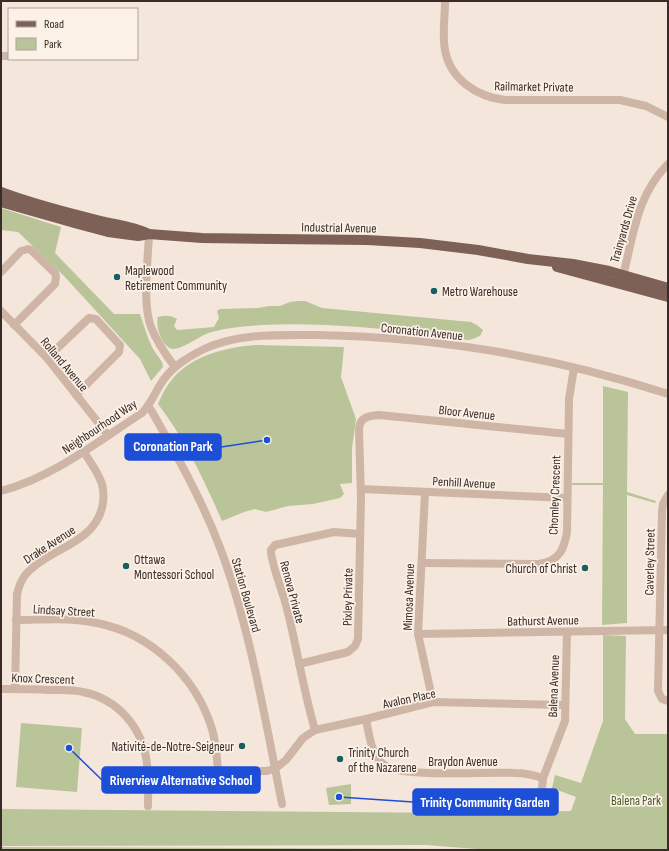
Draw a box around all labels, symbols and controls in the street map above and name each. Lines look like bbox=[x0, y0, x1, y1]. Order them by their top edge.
legend bbox=[8, 8, 138, 60]
text: Road bbox=[44, 17, 64, 32]
text: Park bbox=[44, 37, 62, 52]
street label: Railmarket Private bbox=[494, 78, 574, 96]
street label: Trainyards Drive bbox=[607, 194, 641, 265]
street label: Industrial Avenue bbox=[301, 219, 377, 237]
place label: Maplewood Retirement Community bbox=[125, 263, 227, 294]
marker: Maplewood Retirement Community bbox=[112, 272, 122, 282]
place label: Metro Warehouse bbox=[442, 284, 518, 300]
marker: Metro Warehouse bbox=[429, 286, 439, 296]
street label: Coronation Avenue bbox=[380, 320, 464, 344]
street label: Rolland Avenue bbox=[37, 334, 92, 395]
street label: Neighbourhood Way bbox=[59, 396, 140, 458]
street label: Bloor Avenue bbox=[438, 402, 496, 424]
callout: Coronation Park bbox=[125, 434, 221, 460]
text: Coronation Park bbox=[133, 438, 213, 455]
street label: Chomley Crescent bbox=[546, 455, 564, 535]
street label: Penhill Avenue bbox=[432, 473, 496, 493]
street label: Drake Avenue bbox=[21, 522, 79, 568]
street label: Caverley Street bbox=[641, 528, 659, 596]
place label: Ottawa Montessori School bbox=[134, 552, 214, 583]
street label: Station Boulevard bbox=[228, 556, 264, 634]
street label: Renova Private bbox=[276, 559, 308, 625]
marker: Ottawa Montessori School bbox=[121, 561, 131, 571]
place label: Church of Christ bbox=[506, 561, 577, 577]
street label: Mimosa Avenue bbox=[400, 563, 418, 631]
marker: Church of Christ bbox=[580, 563, 590, 573]
street label: Pixley Private bbox=[339, 568, 357, 626]
street label: Lindsay Street bbox=[32, 601, 95, 621]
street label: Bathurst Avenue bbox=[507, 612, 579, 630]
street label: Balena Avenue bbox=[545, 654, 563, 718]
street label: Knox Crescent bbox=[11, 670, 75, 688]
street label: Avalon Place bbox=[380, 686, 437, 713]
place label: Nativité-de-Notre-Seigneur bbox=[111, 739, 234, 755]
marker: Nativité-de-Notre-Seigneur bbox=[237, 741, 247, 751]
place label: Trinity Church of the Nazarene bbox=[348, 745, 417, 776]
marker: Trinity Church of the Nazarene bbox=[335, 754, 345, 764]
street label: Braydon Avenue bbox=[428, 754, 498, 770]
callout: Riverview Alternative School bbox=[102, 767, 260, 793]
text: Riverview Alternative School bbox=[110, 772, 252, 789]
callout: Trinity Community Garden bbox=[413, 789, 558, 815]
park label: Balena Park bbox=[611, 793, 661, 809]
text: Trinity Community Garden bbox=[420, 794, 550, 811]

